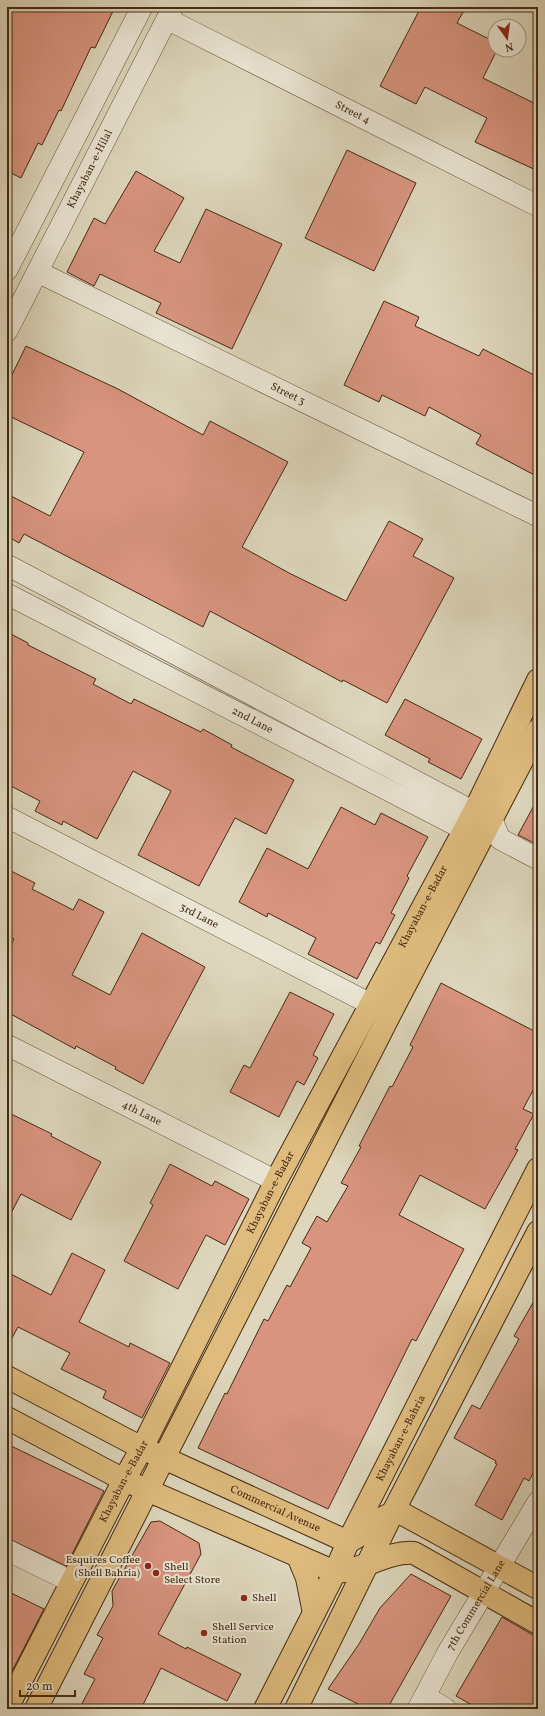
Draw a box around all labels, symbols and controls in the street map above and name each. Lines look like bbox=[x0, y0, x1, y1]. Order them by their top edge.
north arrow bbox=[487, 18, 527, 58]
text: N bbox=[503, 38, 515, 54]
street label: Street 4 bbox=[333, 97, 373, 128]
street label: Khayaban-e-Hilal bbox=[64, 127, 116, 211]
street label: Street 3 bbox=[268, 379, 308, 409]
street label: 2nd Lane bbox=[229, 704, 276, 737]
street label: Khayaban-e-Badar bbox=[395, 863, 452, 951]
street label: 3rd Lane bbox=[177, 900, 221, 932]
street label: 4th Lane bbox=[119, 1097, 164, 1129]
street label: Khayaban-e-Badar bbox=[243, 1148, 298, 1237]
street label: Khayaban-e-Bahria bbox=[373, 1392, 429, 1484]
street label: Khayaban-e-Badar bbox=[96, 1437, 152, 1525]
street label: Commercial Avenue bbox=[228, 1482, 323, 1536]
place label: Esquires Coffee (Shell Bahria) bbox=[66, 1553, 140, 1581]
street label: 7th Commercial Lane bbox=[443, 1557, 509, 1653]
place label: Shell Select Store bbox=[164, 1560, 220, 1588]
marker: Esquires Coffee (Shell Bahria) bbox=[143, 1561, 153, 1571]
marker: Shell Select Store bbox=[151, 1568, 161, 1578]
place label: Shell bbox=[252, 1591, 276, 1606]
marker: Shell bbox=[239, 1593, 249, 1603]
place label: Shell Service Station bbox=[212, 1620, 274, 1648]
marker: Shell Service Station bbox=[199, 1628, 209, 1638]
scale bar bbox=[20, 1672, 75, 1698]
text: 20 m bbox=[26, 1679, 53, 1695]

